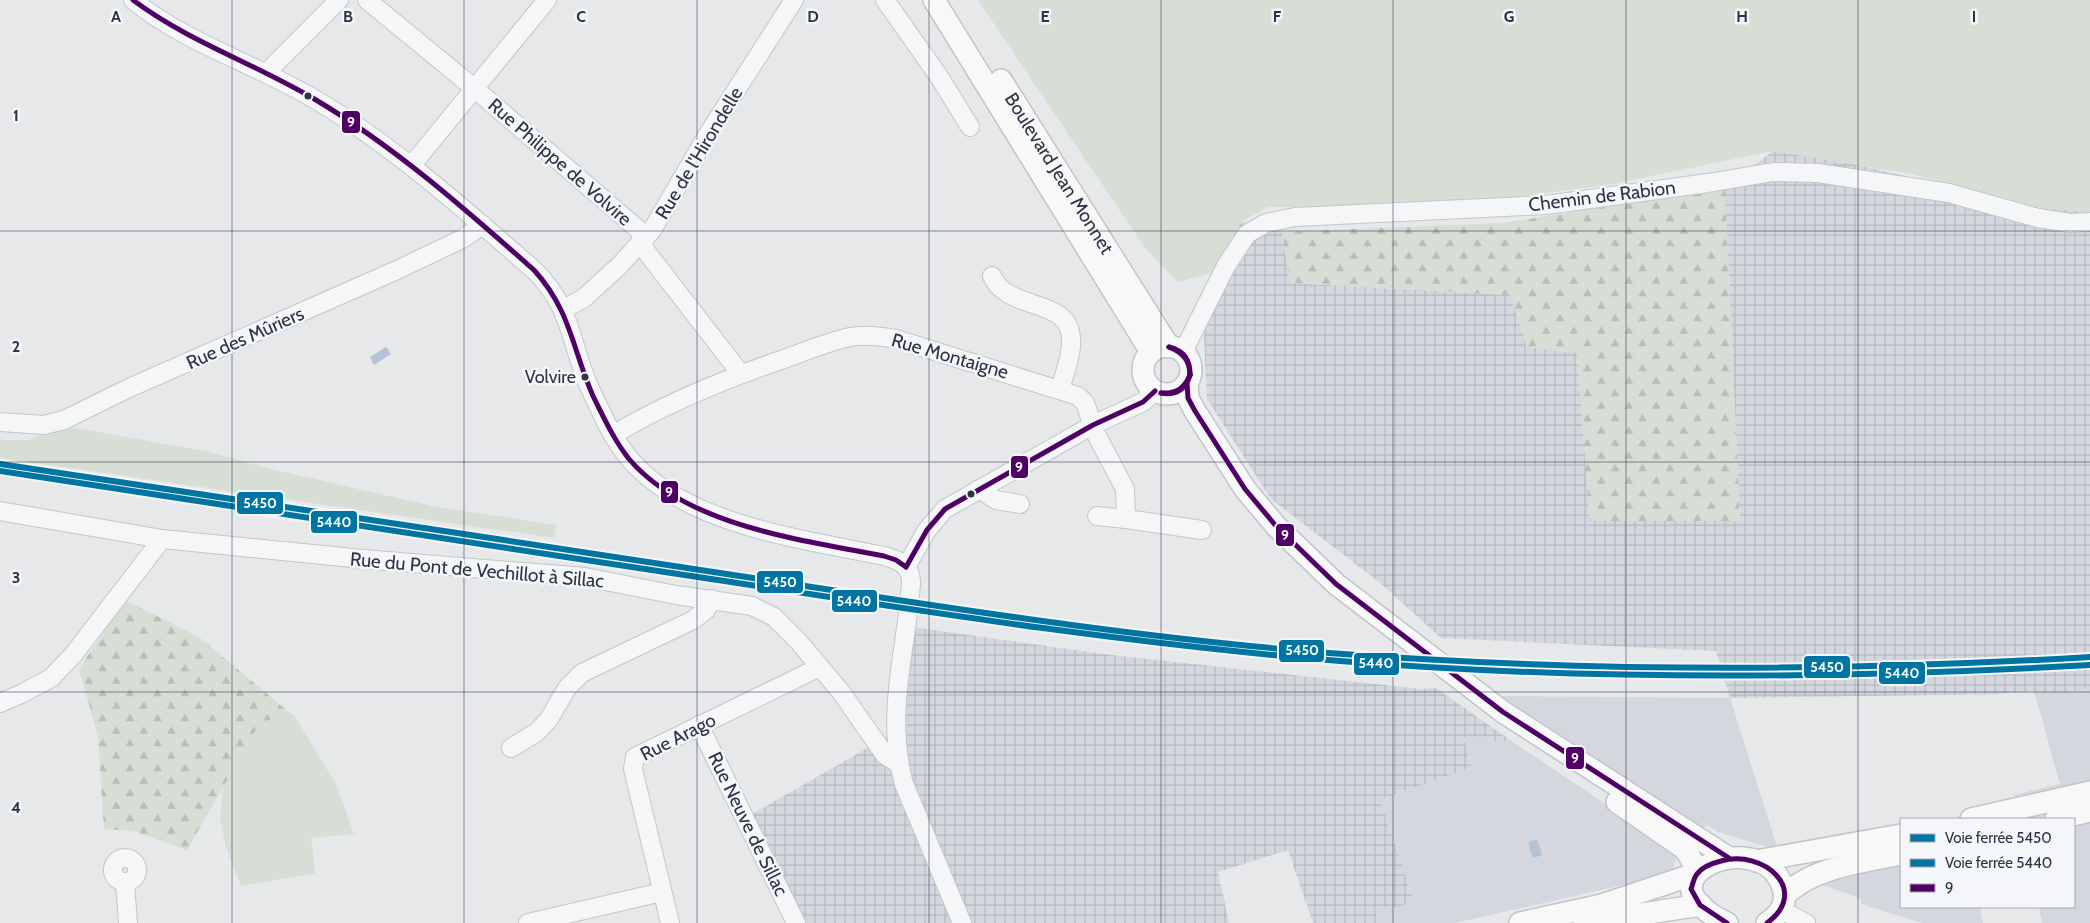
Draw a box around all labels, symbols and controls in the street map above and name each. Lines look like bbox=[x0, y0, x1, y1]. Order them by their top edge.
text: A bbox=[111, 7, 121, 26]
text: B bbox=[343, 7, 353, 26]
text: C bbox=[576, 7, 586, 26]
text: D bbox=[807, 7, 819, 26]
text: E bbox=[1040, 7, 1050, 26]
text: F bbox=[1273, 7, 1282, 26]
text: G bbox=[1504, 7, 1514, 26]
text: H bbox=[1736, 7, 1748, 26]
text: I bbox=[1972, 7, 1976, 26]
street label: Rue de l'Hirondelle bbox=[650, 82, 748, 223]
street label: Boulevard Jean Monnet bbox=[1000, 88, 1119, 259]
unlabelled marker bbox=[303, 91, 313, 101]
street label: Rue Philippe de Volvire bbox=[484, 93, 637, 231]
text: 1 bbox=[13, 106, 19, 125]
line badge: 9 bbox=[341, 110, 361, 134]
text: 9 bbox=[347, 113, 355, 131]
street label: Chemin de Rabion bbox=[1527, 176, 1677, 216]
street label: Rue des Mûriers bbox=[183, 302, 308, 374]
street label: Rue Montaigne bbox=[889, 328, 1011, 384]
text: 2 bbox=[12, 337, 20, 356]
place label: Volvire bbox=[525, 366, 576, 388]
marker: Volvire bbox=[580, 372, 590, 382]
line badge: 9 bbox=[1010, 455, 1029, 479]
text: 9 bbox=[1015, 458, 1023, 476]
line badge: 9 bbox=[660, 480, 679, 504]
text: 9 bbox=[665, 483, 673, 501]
unlabelled marker bbox=[966, 489, 976, 499]
line badge: 5450 bbox=[236, 491, 284, 515]
text: 5450 bbox=[243, 494, 277, 512]
line badge: 5440 bbox=[310, 510, 358, 534]
text: 5440 bbox=[317, 513, 352, 531]
line badge: 9 bbox=[1275, 523, 1295, 547]
text: 9 bbox=[1281, 526, 1289, 544]
street label: Rue du Pont de Vechillot à Sillac bbox=[349, 547, 605, 593]
text: 3 bbox=[12, 568, 20, 587]
line badge: 5450 bbox=[756, 570, 804, 594]
text: 5450 bbox=[763, 573, 797, 591]
line badge: 5440 bbox=[831, 589, 878, 613]
text: 5440 bbox=[837, 592, 872, 610]
line badge: 5450 bbox=[1278, 639, 1325, 663]
text: 5450 bbox=[1285, 641, 1319, 659]
line badge: 5440 bbox=[1353, 652, 1400, 676]
text: 5440 bbox=[1359, 654, 1394, 672]
line badge: 5450 bbox=[1803, 655, 1851, 679]
text: 5450 bbox=[1810, 658, 1844, 676]
line badge: 5440 bbox=[1878, 661, 1926, 685]
text: 5440 bbox=[1885, 664, 1920, 682]
street label: Rue Arago bbox=[636, 708, 720, 766]
line badge: 9 bbox=[1565, 746, 1585, 770]
street label: Rue Neuve de Sillac bbox=[703, 748, 793, 900]
text: 9 bbox=[1571, 749, 1579, 767]
text: 4 bbox=[11, 798, 21, 817]
legend bbox=[1900, 818, 2075, 908]
text: Voie ferrée 5450 bbox=[1945, 829, 2052, 847]
text: Voie ferrée 5440 bbox=[1945, 854, 2052, 872]
text: 9 bbox=[1945, 879, 1954, 897]

